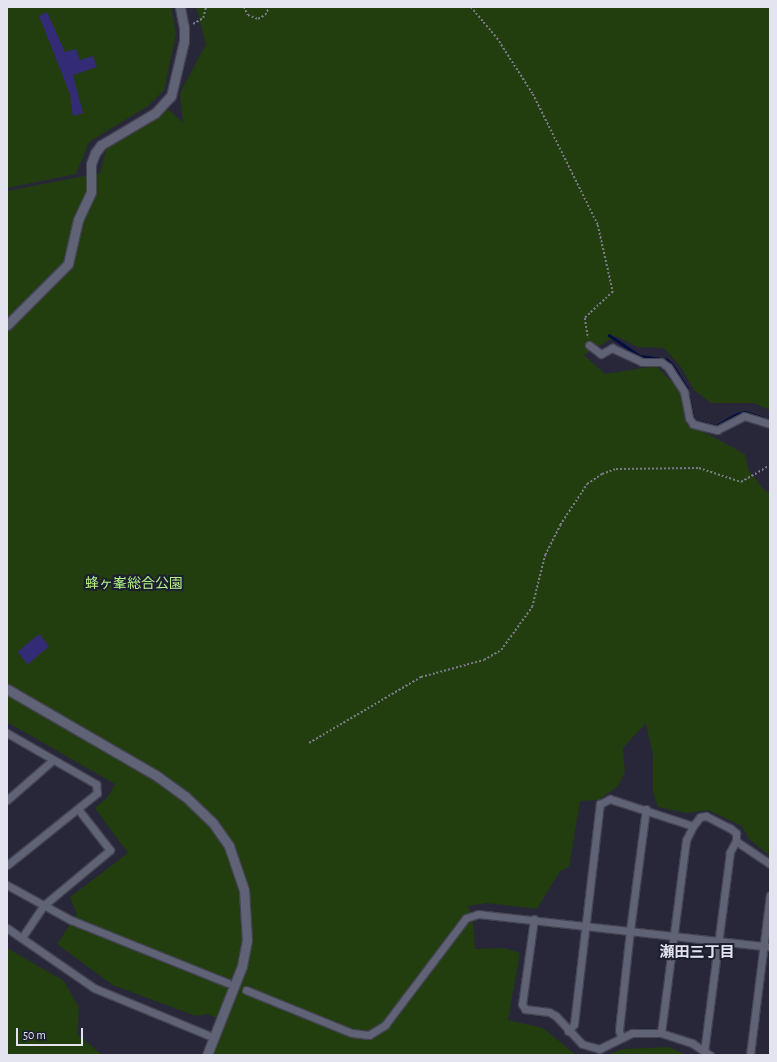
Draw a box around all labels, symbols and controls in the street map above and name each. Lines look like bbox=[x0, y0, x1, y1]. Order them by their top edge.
park label: 蜂ヶ峯総合公園 bbox=[85, 576, 183, 592]
district label: 瀬田三丁目 bbox=[660, 944, 734, 962]
scale bar bbox=[18, 1020, 85, 1046]
text: 50 m bbox=[23, 1029, 46, 1041]

